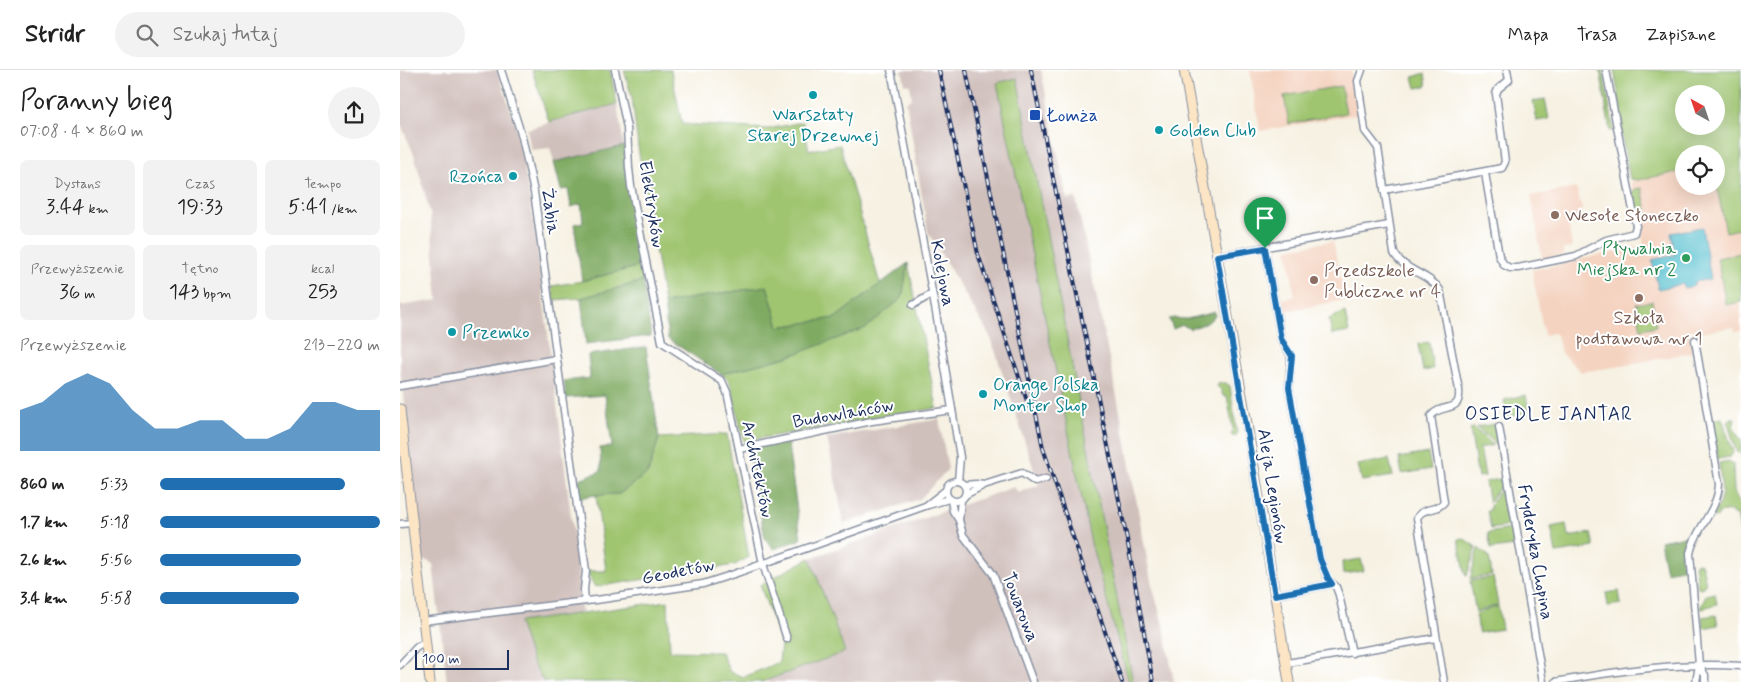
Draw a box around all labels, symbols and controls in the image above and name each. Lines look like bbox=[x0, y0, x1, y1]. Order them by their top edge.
search box bbox=[115, 12, 465, 57]
text: Stridr bbox=[25, 19, 85, 50]
icon: search bbox=[133, 21, 161, 49]
text: Szukaj tutaj bbox=[173, 22, 278, 47]
text: Mapa bbox=[1508, 23, 1549, 47]
text: Trasa bbox=[1577, 23, 1617, 47]
text: Zapisane bbox=[1645, 23, 1716, 47]
text: Poranny bieg bbox=[20, 83, 173, 120]
north arrow bbox=[1675, 85, 1725, 135]
map controls bbox=[1675, 85, 1725, 195]
button: share bbox=[328, 87, 380, 139]
marker: Warsztaty Starej Drzewnej bbox=[807, 89, 819, 101]
place label: Warsztaty Starej Drzewnej bbox=[748, 103, 878, 148]
place label: Łomża bbox=[1046, 104, 1098, 128]
marker: Łomża bbox=[1028, 108, 1042, 122]
place label: Golden Club bbox=[1169, 119, 1256, 143]
text: 07:08 · 4 × 860 m bbox=[20, 121, 144, 142]
marker: Golden Club bbox=[1153, 124, 1165, 136]
button: locate bbox=[1675, 145, 1725, 195]
street label: Elektryków bbox=[632, 159, 670, 250]
place label: Rzońca bbox=[449, 165, 503, 189]
marker: Rzońca bbox=[507, 170, 519, 182]
text: Dystans bbox=[54, 175, 101, 193]
text: Czas bbox=[185, 175, 215, 193]
text: Tempo bbox=[304, 175, 341, 193]
street label: Żabia bbox=[535, 186, 565, 236]
text: 3.44 bbox=[46, 193, 85, 221]
text: 19:33 bbox=[177, 193, 223, 221]
text: 5:41 bbox=[288, 193, 327, 221]
pin bbox=[1244, 197, 1286, 248]
text: km bbox=[85, 200, 109, 218]
text: /km bbox=[327, 200, 358, 218]
icon: arrive bbox=[1251, 204, 1279, 232]
place label: Wesołe Słoneczko bbox=[1565, 204, 1699, 228]
marker: Wesołe Słoneczko bbox=[1549, 209, 1561, 221]
place label: Pływalnia Miejska nr 2 bbox=[1577, 237, 1676, 282]
street label: Kolejowa bbox=[924, 238, 960, 308]
marker: Pływalnia Miejska nr 2 bbox=[1680, 252, 1692, 264]
place label: Przedszkole Publiczne nr 4 bbox=[1324, 259, 1441, 304]
text: Przewyższenie bbox=[31, 260, 124, 278]
text: Tętno bbox=[182, 260, 218, 278]
text: kcal bbox=[311, 260, 334, 278]
marker: Przedszkole Publiczne nr 4 bbox=[1308, 274, 1320, 286]
text: 36 bbox=[59, 278, 80, 306]
text: 143 bbox=[169, 278, 199, 306]
text: 253 bbox=[308, 278, 338, 306]
text: m bbox=[80, 285, 95, 303]
text: bpm bbox=[199, 285, 231, 303]
marker: Szkoła podstawowa nr 1 bbox=[1633, 292, 1645, 304]
place label: Szkoła podstawowa nr 1 bbox=[1575, 306, 1703, 351]
place label: Przemko bbox=[462, 321, 530, 345]
marker: Przemko bbox=[446, 326, 458, 338]
text: Przewyższenie bbox=[20, 335, 127, 356]
text: 213–220 m bbox=[303, 335, 380, 356]
place label: Orange Polska Monter Shop bbox=[993, 373, 1099, 418]
marker: Orange Polska Monter Shop bbox=[977, 388, 989, 400]
street label: Budowlańców bbox=[791, 393, 895, 435]
district label: OSIEDLE JANTAR bbox=[1465, 402, 1633, 427]
street label: Architektów bbox=[735, 418, 779, 520]
street label: Aleja Legionów bbox=[1251, 427, 1293, 546]
text: 860 m bbox=[20, 474, 65, 495]
text: 5:33 bbox=[100, 474, 128, 495]
street label: Fryderyka Chopina bbox=[1511, 483, 1559, 622]
text: 1.7 km bbox=[20, 512, 68, 533]
text: 5:18 bbox=[100, 512, 130, 533]
text: 2.6 km bbox=[20, 550, 67, 571]
text: 5:56 bbox=[100, 550, 132, 571]
street label: Geodetów bbox=[640, 553, 717, 591]
street label: Towarowa bbox=[996, 569, 1044, 646]
text: 3.4 km bbox=[20, 588, 68, 609]
text: 5:58 bbox=[100, 588, 132, 609]
scale bar bbox=[415, 647, 509, 670]
text: 100 m bbox=[422, 650, 460, 668]

